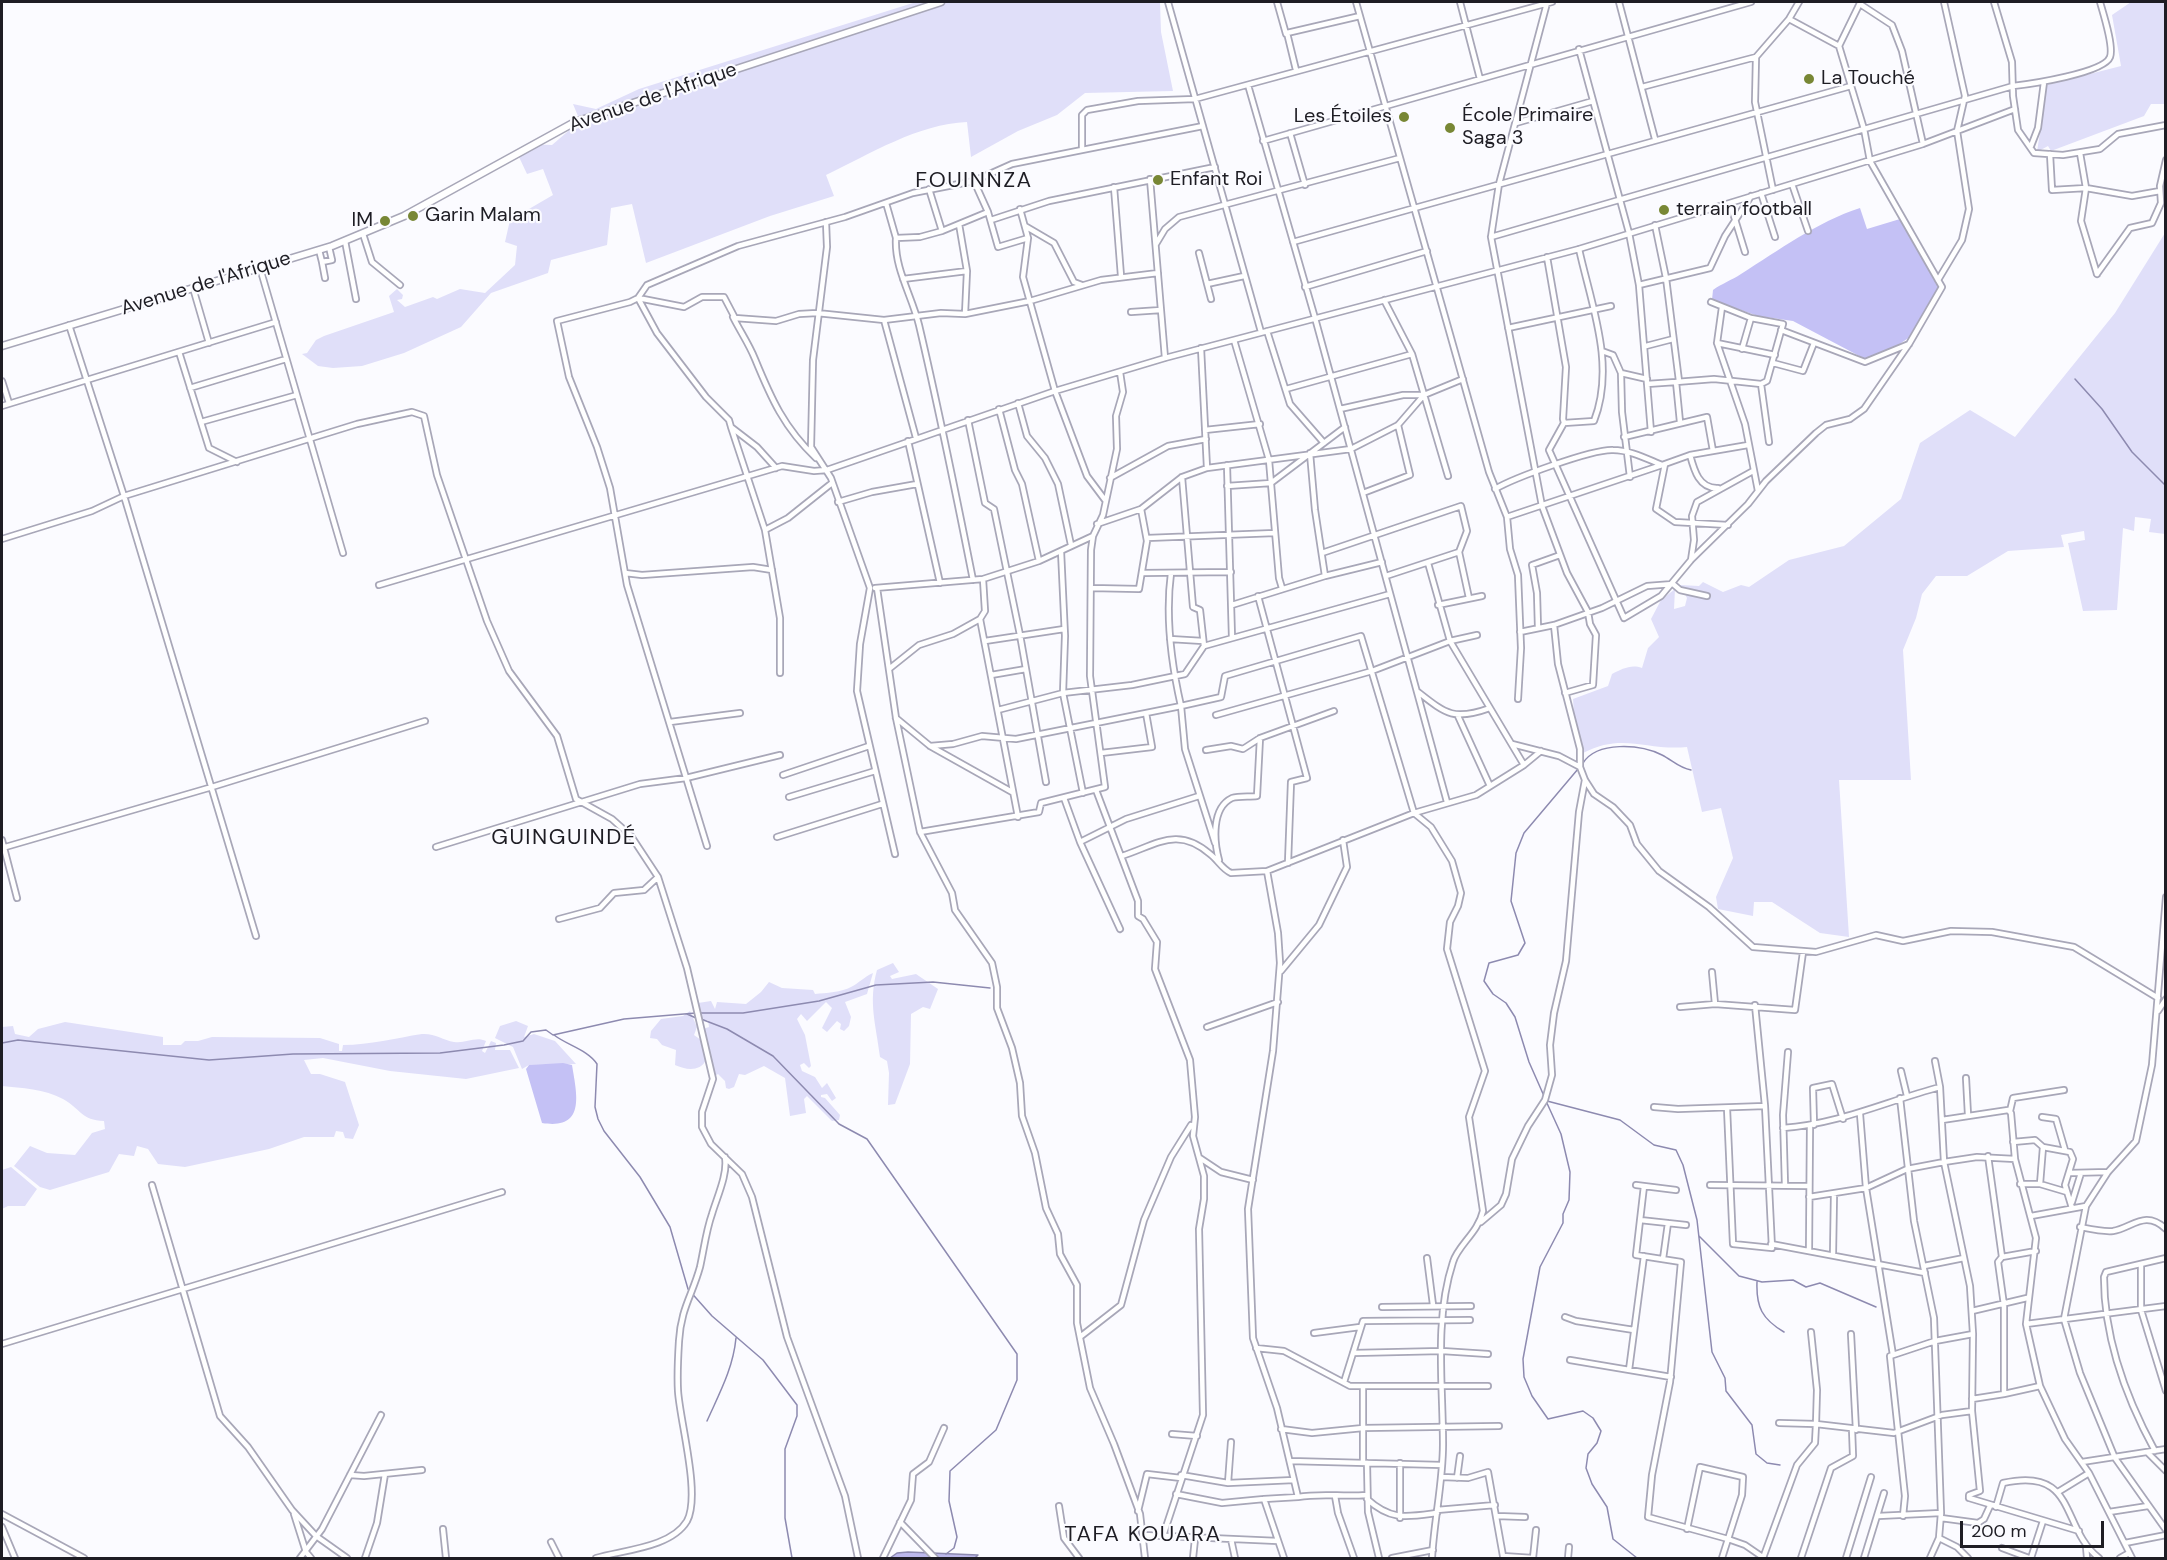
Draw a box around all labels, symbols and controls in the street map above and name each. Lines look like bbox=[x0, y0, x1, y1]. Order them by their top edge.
street label: Avenue de l'Afrique bbox=[566, 58, 740, 138]
place label: La Touché bbox=[1821, 67, 1915, 91]
marker: La Touché bbox=[1802, 72, 1816, 86]
place label: École Primaire Saga 3 bbox=[1462, 104, 1593, 151]
place label: Les Étoiles bbox=[1294, 105, 1392, 129]
marker: Les Étoiles bbox=[1397, 110, 1411, 124]
marker: École Primaire Saga 3 bbox=[1443, 121, 1457, 135]
district label: FOUINNZA bbox=[915, 168, 1033, 194]
place label: Enfant Roi bbox=[1170, 168, 1263, 192]
marker: Enfant Roi bbox=[1151, 173, 1165, 187]
place label: terrain football bbox=[1676, 198, 1812, 222]
marker: terrain football bbox=[1657, 203, 1671, 217]
place label: Garin Malam bbox=[425, 204, 541, 228]
place label: IM bbox=[352, 209, 373, 233]
marker: Garin Malam bbox=[406, 209, 420, 223]
marker: IM bbox=[378, 214, 392, 228]
street label: Avenue de l'Afrique bbox=[118, 247, 294, 321]
district label: GUINGUINDÉ bbox=[491, 825, 637, 851]
scale bar bbox=[1963, 1509, 2107, 1547]
text: 200 m bbox=[1971, 1519, 2027, 1543]
district label: TAFA KOUARA bbox=[1064, 1522, 1222, 1548]

